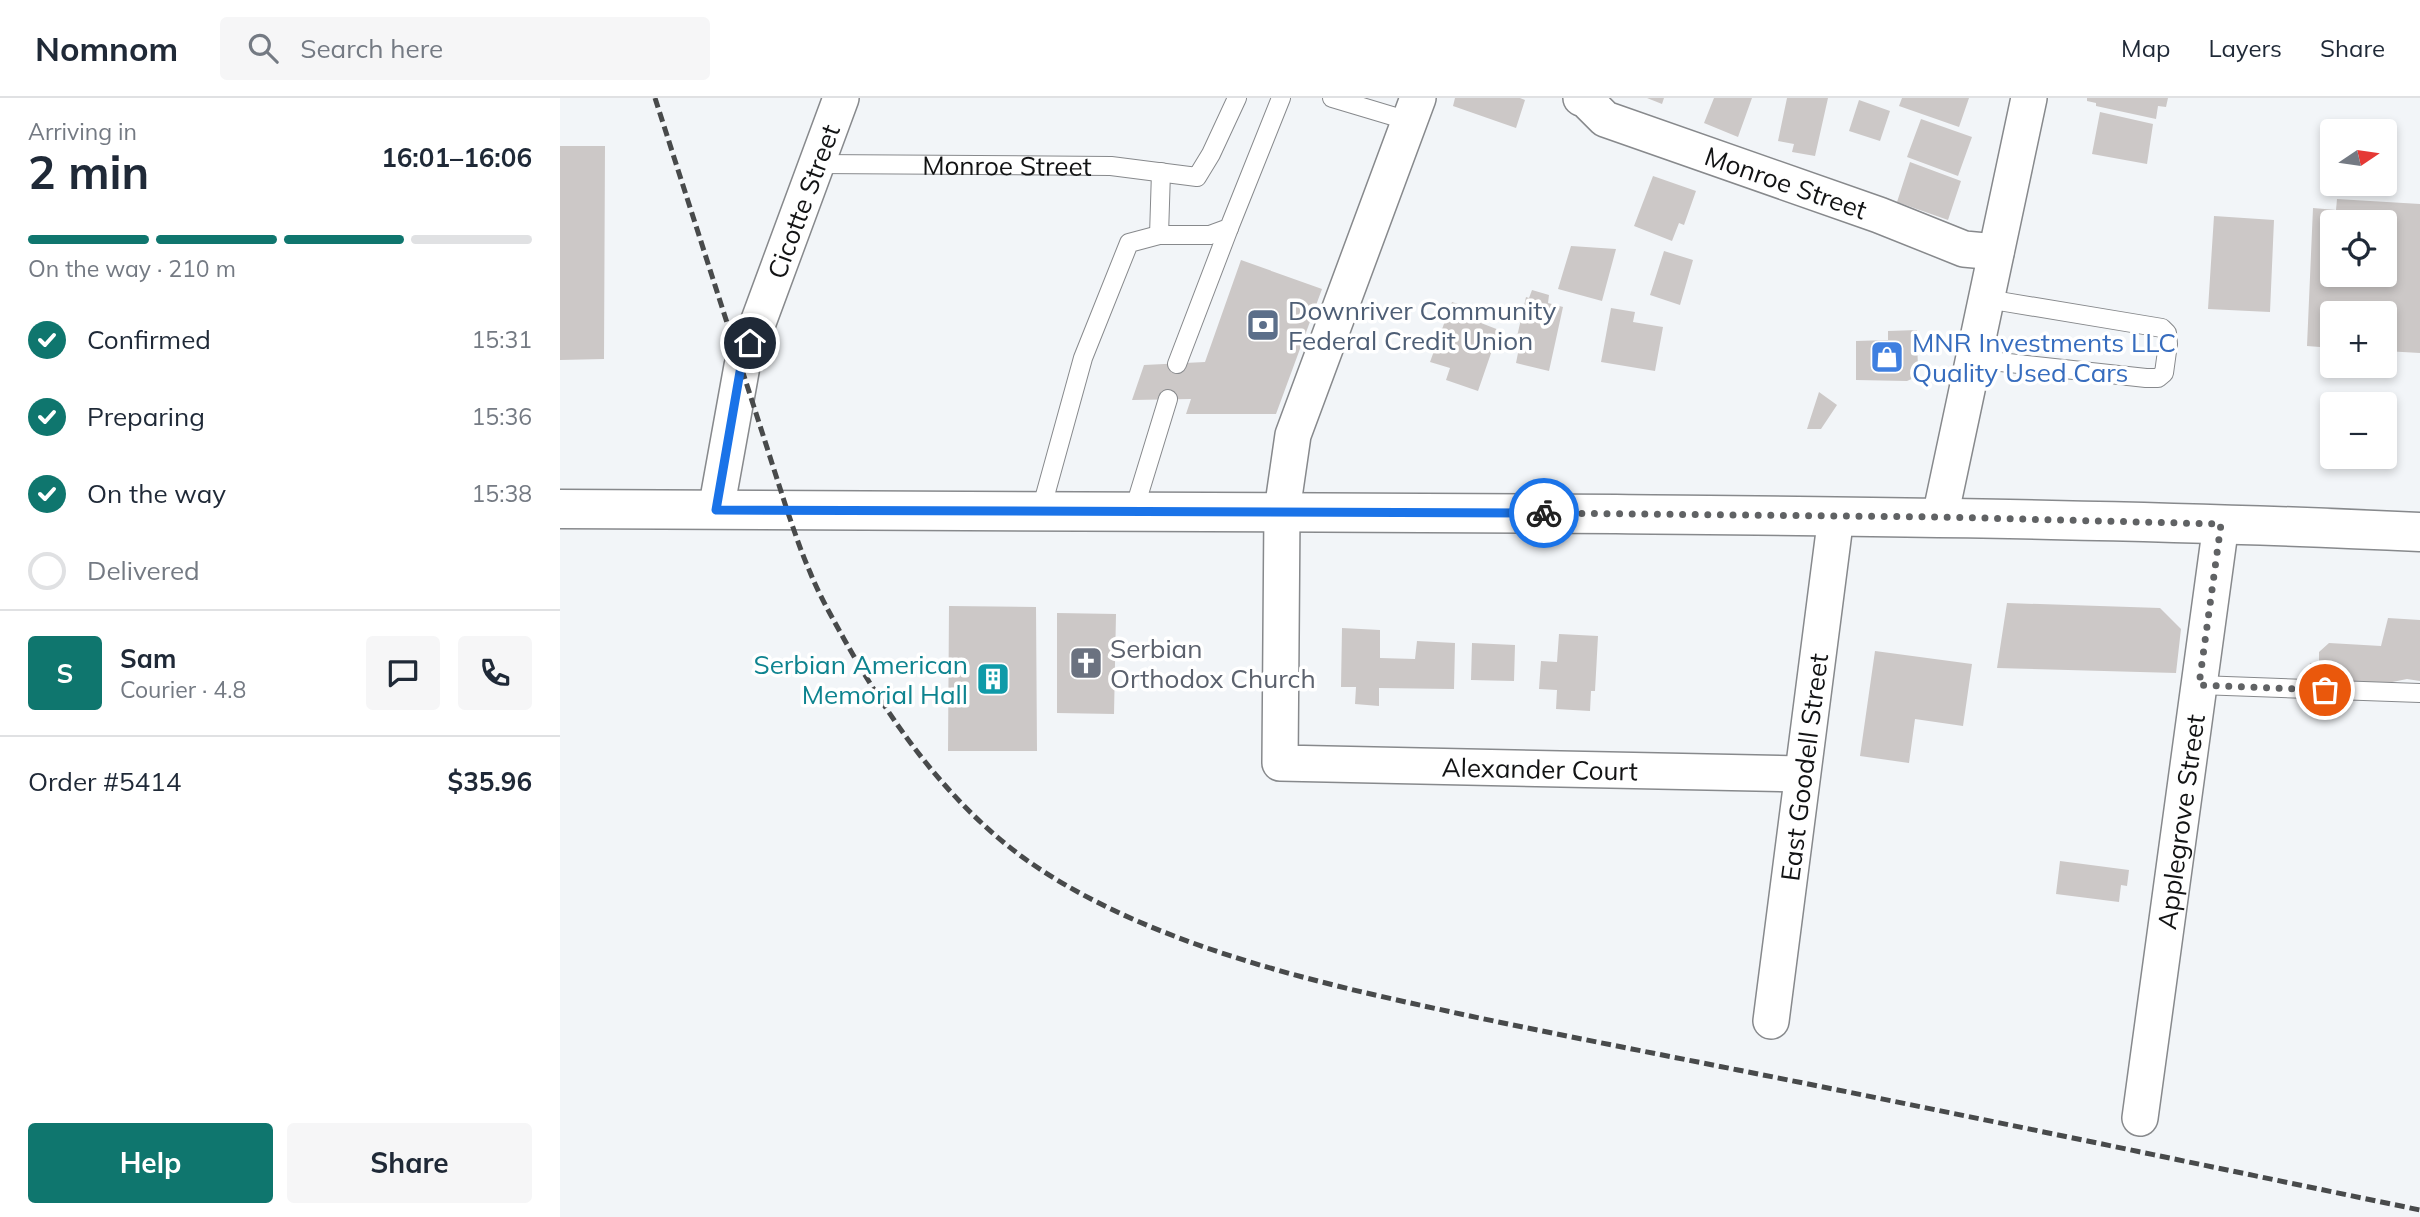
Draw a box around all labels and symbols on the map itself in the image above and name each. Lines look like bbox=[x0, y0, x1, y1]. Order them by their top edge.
north arrow bbox=[2320, 119, 2398, 196]
street label: Cicotte Street bbox=[759, 120, 846, 283]
street label: Monroe Street bbox=[1701, 139, 1871, 226]
street label: Monroe Street bbox=[922, 148, 1092, 182]
place label: Downriver Community Federal Credit Union bbox=[1288, 294, 1557, 357]
bank icon: Downriver Community Federal Credit Union bbox=[1244, 306, 1282, 344]
pin bbox=[720, 313, 780, 373]
place label: MNR Investments LLC Quality Used Cars bbox=[1912, 326, 2176, 389]
shop icon: MNR Investments LLC Quality Used Cars bbox=[1868, 338, 1906, 376]
courier bbox=[1509, 478, 1579, 548]
place label: Serbian Orthodox Church bbox=[1110, 632, 1316, 695]
church icon: Serbian Orthodox Church bbox=[1067, 644, 1105, 682]
place label: Serbian American Memorial Hall bbox=[754, 648, 968, 711]
street label: East Goodell Street bbox=[1773, 651, 1835, 883]
building icon: Serbian American Memorial Hall bbox=[974, 660, 1012, 698]
pin bbox=[2295, 660, 2355, 720]
street label: Applegrove Street bbox=[2149, 712, 2211, 931]
street label: Alexander Court bbox=[1441, 750, 1638, 787]

